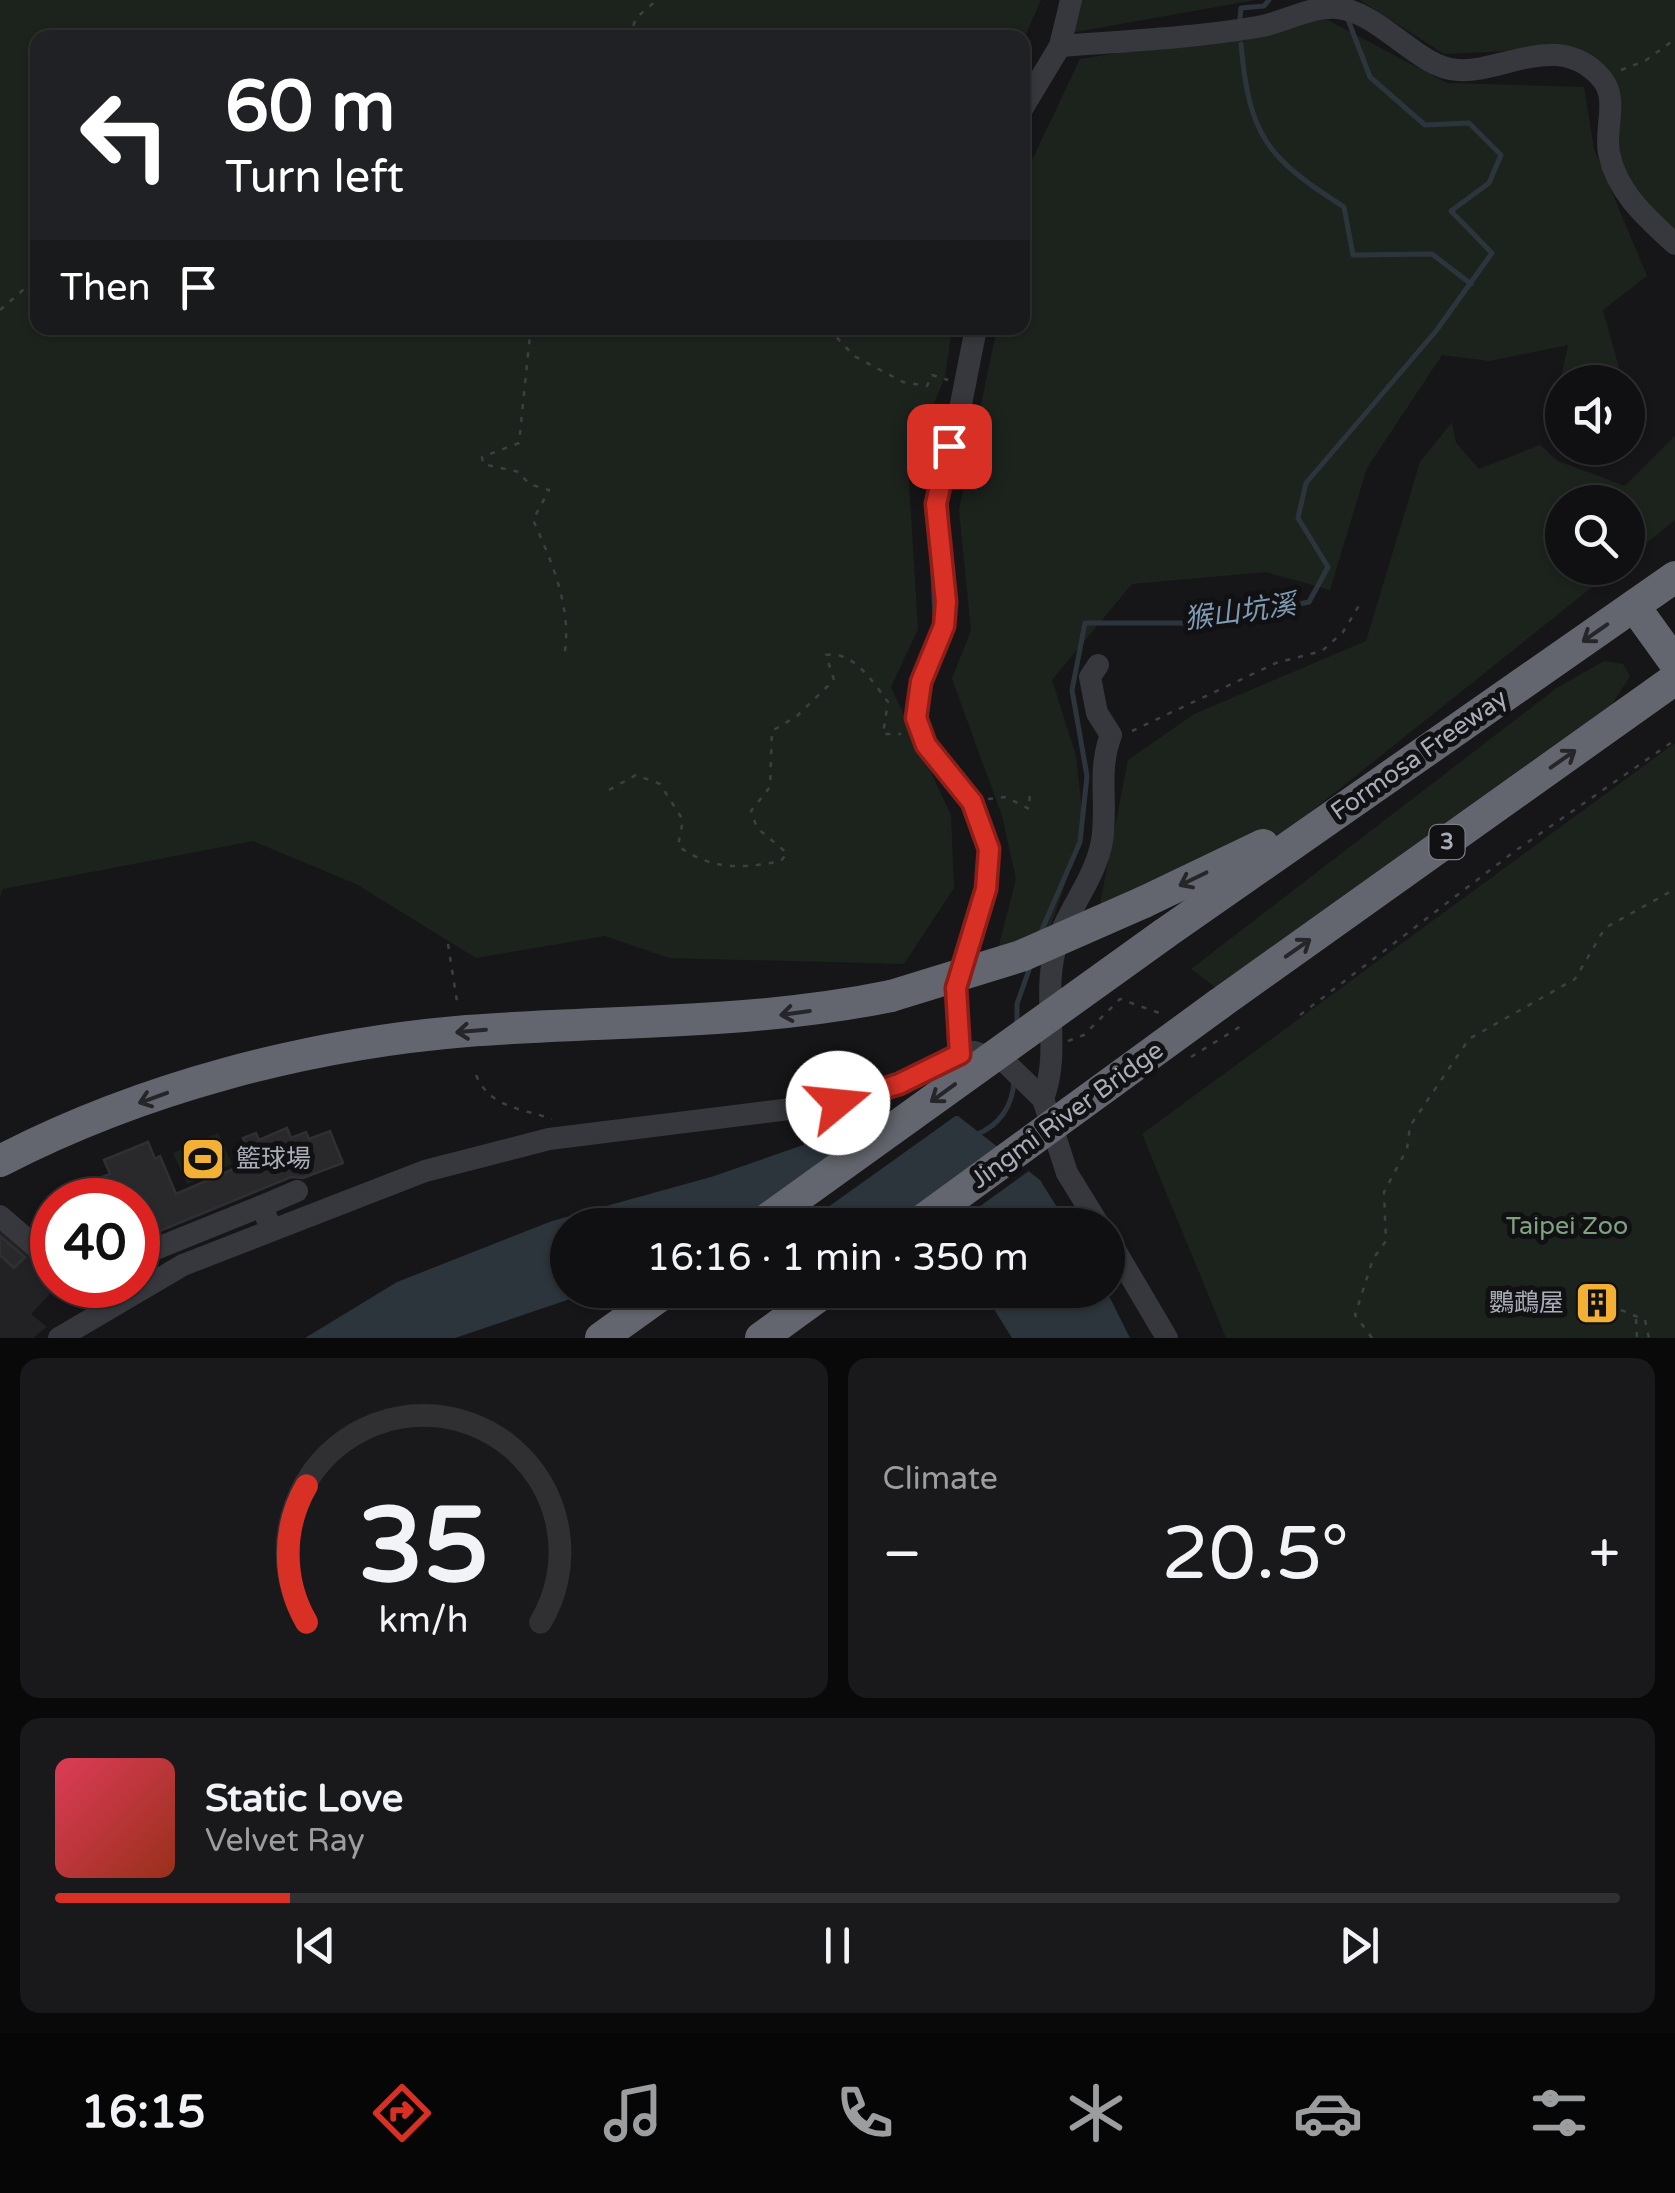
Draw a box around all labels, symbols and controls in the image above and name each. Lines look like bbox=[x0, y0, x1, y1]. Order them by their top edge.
text: 60 m bbox=[225, 66, 395, 150]
icon: left bbox=[60, 70, 190, 200]
text: Turn left bbox=[225, 151, 404, 205]
icon: arrive bbox=[171, 260, 226, 315]
text: Then bbox=[60, 265, 151, 311]
map controls bbox=[1545, 365, 1645, 585]
button: sound bbox=[1545, 365, 1645, 465]
pin bbox=[907, 404, 992, 489]
icon: arrive bbox=[922, 419, 977, 474]
button: search bbox=[1545, 485, 1645, 585]
water label: 猴山坑溪 bbox=[1182, 587, 1302, 637]
one-way arrow bbox=[1582, 622, 1609, 643]
street label: Formosa Freeway bbox=[1325, 683, 1513, 827]
one-way arrow bbox=[1549, 749, 1576, 770]
road number: 3 bbox=[1430, 825, 1464, 859]
one-way arrow bbox=[1178, 870, 1208, 889]
one-way arrow bbox=[1284, 938, 1311, 959]
one-way arrow bbox=[779, 1004, 811, 1022]
one-way arrow bbox=[455, 1022, 487, 1041]
street label: Jingmi River Bridge bbox=[965, 1035, 1169, 1195]
position arrow bbox=[786, 1051, 890, 1155]
one-way arrow bbox=[930, 1082, 957, 1103]
one-way arrow bbox=[139, 1090, 170, 1108]
sports icon: 籃球場 bbox=[180, 1136, 226, 1182]
place label: 籃球場 bbox=[236, 1144, 311, 1174]
speed limit sign: 40 bbox=[30, 1178, 160, 1308]
park label: Taipei Zoo bbox=[1506, 1211, 1628, 1241]
text: 16:16 · 1 min · 350 m bbox=[646, 1235, 1029, 1281]
building icon: 鸚鵡屋 bbox=[1574, 1280, 1620, 1326]
place label: 鸚鵡屋 bbox=[1489, 1288, 1564, 1318]
text: Climate bbox=[883, 1460, 998, 1498]
text: 35 bbox=[358, 1485, 489, 1610]
text: 20.5° bbox=[1162, 1509, 1349, 1599]
text: − bbox=[883, 1522, 922, 1588]
text: + bbox=[1589, 1522, 1620, 1588]
text: km/h bbox=[379, 1599, 469, 1642]
text: Static Love bbox=[205, 1776, 403, 1822]
text: Velvet Ray bbox=[205, 1822, 365, 1860]
icon: previous bbox=[288, 1918, 343, 1973]
icon: pause bbox=[810, 1918, 865, 1973]
icon: next bbox=[1332, 1918, 1387, 1973]
icon: directions bbox=[367, 2078, 437, 2148]
icon: music bbox=[598, 2078, 668, 2148]
icon: phone bbox=[830, 2078, 900, 2148]
icon: climate bbox=[1061, 2078, 1131, 2148]
icon: car bbox=[1293, 2078, 1363, 2148]
icon: filters bbox=[1524, 2078, 1594, 2148]
text: 16:15 bbox=[81, 2086, 205, 2140]

